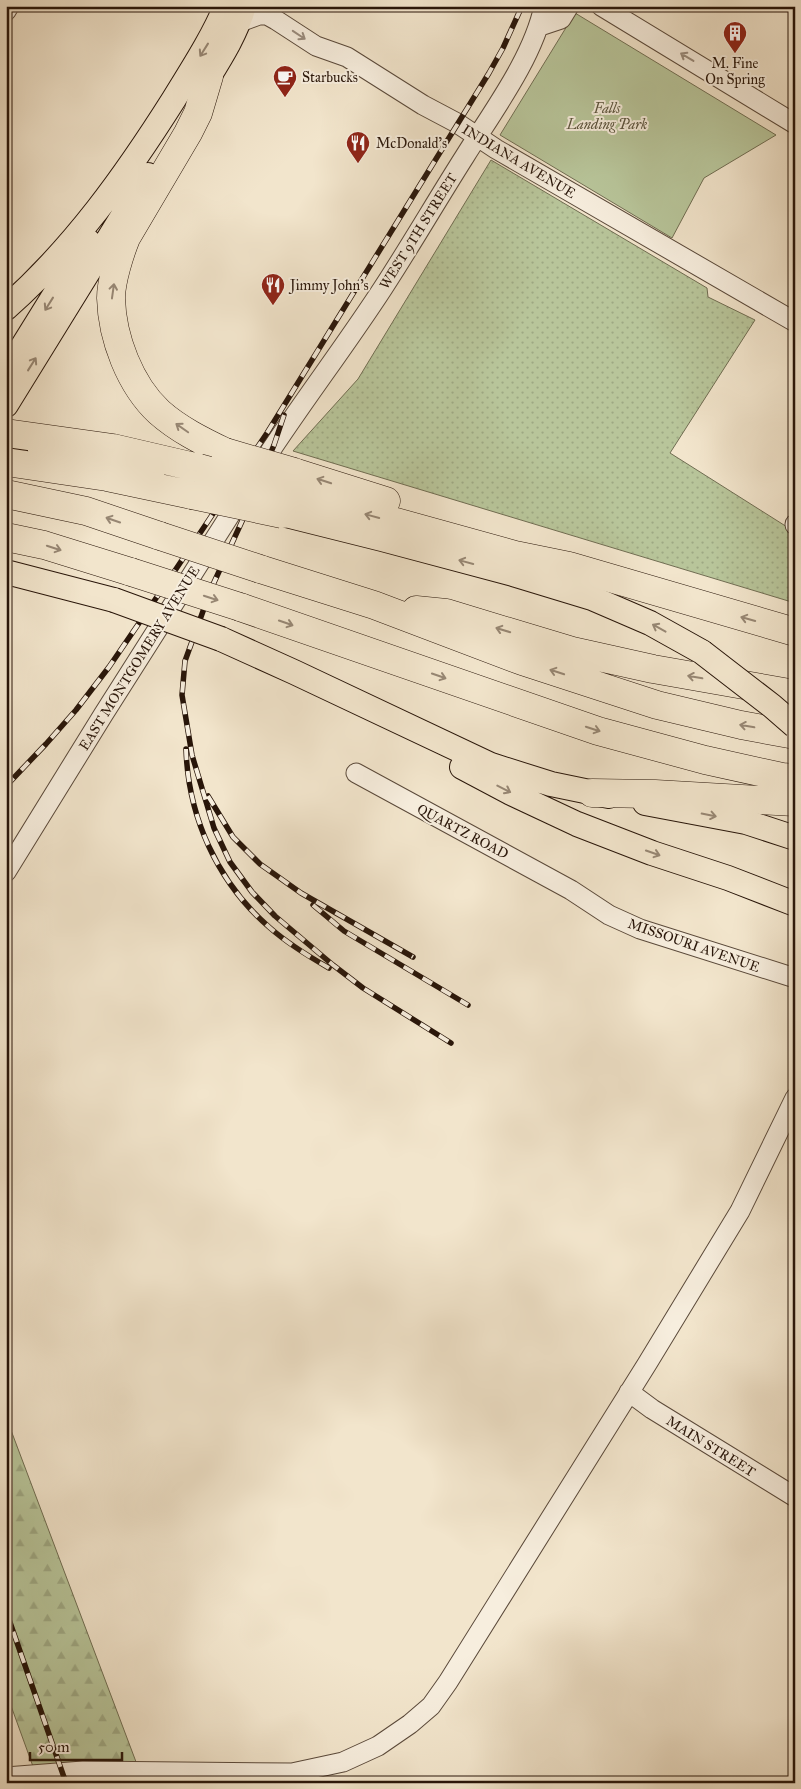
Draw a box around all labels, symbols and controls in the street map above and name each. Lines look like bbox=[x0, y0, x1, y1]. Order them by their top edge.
building icon: M. Fine On Spring bbox=[722, 20, 748, 54]
one-way arrow bbox=[292, 30, 306, 40]
one-way arrow bbox=[199, 42, 209, 56]
one-way arrow bbox=[680, 52, 694, 62]
place label: M. Fine On Spring bbox=[705, 55, 765, 88]
cafe icon: Starbucks bbox=[272, 64, 298, 98]
place label: Starbucks bbox=[302, 69, 358, 86]
park label: Falls Landing Park bbox=[566, 100, 648, 133]
street label: INDIANA AVENUE bbox=[459, 121, 579, 202]
restaurant icon: McDonald's bbox=[345, 130, 371, 164]
place label: McDonald's bbox=[376, 135, 447, 152]
street label: WEST 9TH STREET bbox=[376, 170, 461, 292]
restaurant icon: Jimmy John's bbox=[260, 272, 286, 306]
place label: Jimmy John's bbox=[288, 277, 369, 295]
one-way arrow bbox=[108, 283, 118, 299]
one-way arrow bbox=[43, 297, 53, 311]
one-way arrow bbox=[28, 358, 38, 372]
one-way arrow bbox=[176, 423, 189, 434]
one-way arrow bbox=[317, 476, 333, 486]
one-way arrow bbox=[364, 510, 380, 520]
one-way arrow bbox=[106, 515, 122, 525]
one-way arrow bbox=[45, 544, 61, 553]
one-way arrow bbox=[458, 556, 474, 566]
street label: EAST MONTGOMERY AVENUE bbox=[75, 563, 203, 754]
one-way arrow bbox=[203, 593, 219, 603]
one-way arrow bbox=[740, 614, 756, 623]
one-way arrow bbox=[278, 619, 293, 628]
one-way arrow bbox=[652, 623, 667, 632]
one-way arrow bbox=[496, 624, 512, 634]
one-way arrow bbox=[549, 667, 565, 677]
one-way arrow bbox=[687, 671, 703, 681]
one-way arrow bbox=[431, 672, 447, 682]
one-way arrow bbox=[739, 721, 755, 731]
one-way arrow bbox=[585, 725, 601, 735]
one-way arrow bbox=[496, 785, 511, 794]
street label: QUARTZ ROAD bbox=[414, 800, 511, 863]
one-way arrow bbox=[700, 811, 716, 820]
one-way arrow bbox=[645, 849, 661, 858]
street label: MISSOURI AVENUE bbox=[626, 915, 762, 976]
street label: MAIN STREET bbox=[663, 1412, 759, 1481]
scale bar bbox=[30, 1729, 122, 1761]
text: 50 m bbox=[38, 1738, 70, 1756]

